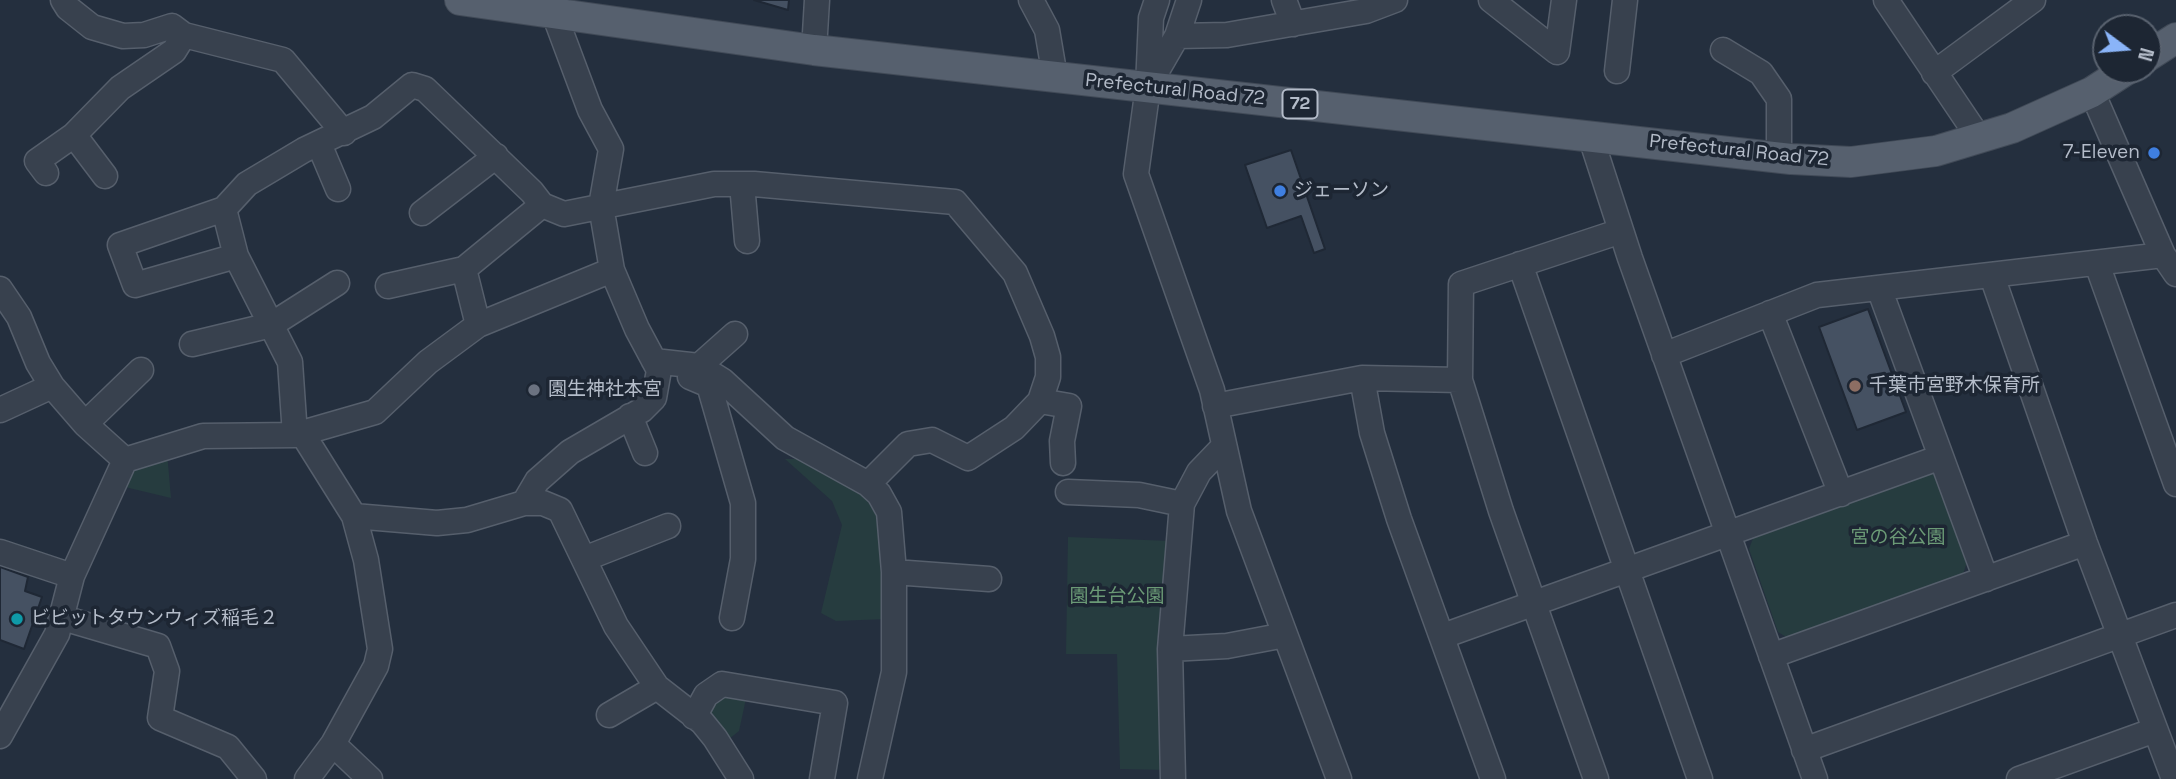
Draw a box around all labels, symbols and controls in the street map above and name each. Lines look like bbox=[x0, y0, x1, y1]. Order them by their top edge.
north arrow bbox=[2092, 14, 2162, 84]
text: N bbox=[2132, 45, 2160, 64]
street label: Prefectural Road 72 bbox=[1084, 69, 1266, 111]
road number: 72 bbox=[1282, 90, 1318, 119]
street label: Prefectural Road 72 bbox=[1648, 130, 1830, 172]
place label: 7-Eleven bbox=[2063, 142, 2140, 164]
marker: 7-Eleven bbox=[2146, 145, 2162, 161]
place label: ジェーソン bbox=[1294, 180, 1389, 202]
marker: ジェーソン bbox=[1272, 183, 1288, 199]
place label: 千葉市宮野木保育所 bbox=[1869, 375, 2040, 397]
marker: 千葉市宮野木保育所 bbox=[1847, 378, 1863, 394]
place label: 園生神社本宮 bbox=[548, 379, 662, 401]
marker: 園生神社本宮 bbox=[526, 382, 542, 398]
park label: 宮の谷公園 bbox=[1851, 527, 1945, 549]
park label: 園生台公園 bbox=[1070, 586, 1164, 608]
place label: ビビットタウンウィズ稲毛２ bbox=[31, 608, 278, 630]
marker: ビビットタウンウィズ稲毛２ bbox=[9, 611, 25, 627]

